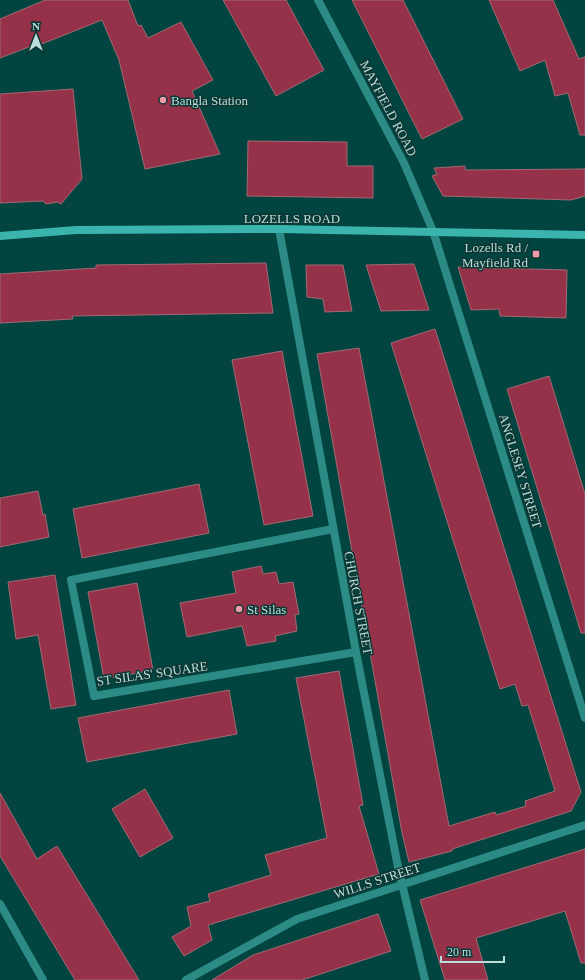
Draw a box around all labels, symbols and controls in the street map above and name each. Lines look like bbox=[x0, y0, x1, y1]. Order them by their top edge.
north arrow bbox=[16, 16, 56, 56]
text: N bbox=[32, 20, 40, 32]
street label: MAYFIELD ROAD bbox=[357, 58, 420, 159]
place label: Bangla Station bbox=[171, 93, 248, 108]
marker: Bangla Station bbox=[158, 95, 168, 105]
street label: LOZELLS ROAD bbox=[244, 211, 340, 226]
place label: Lozells Rd / Mayfield Rd bbox=[462, 240, 528, 270]
marker: Lozells Rd / Mayfield Rd bbox=[531, 249, 541, 259]
street label: ANGLESEY STREET bbox=[496, 412, 545, 530]
street label: CHURCH STREET bbox=[341, 550, 376, 656]
place label: St Silas bbox=[247, 602, 286, 617]
marker: St Silas bbox=[234, 604, 244, 614]
street label: ST SILAS' SQUARE bbox=[96, 658, 209, 689]
street label: WILLS STREET bbox=[332, 859, 423, 902]
scale bar bbox=[441, 938, 504, 964]
text: 20 m bbox=[447, 945, 472, 959]

